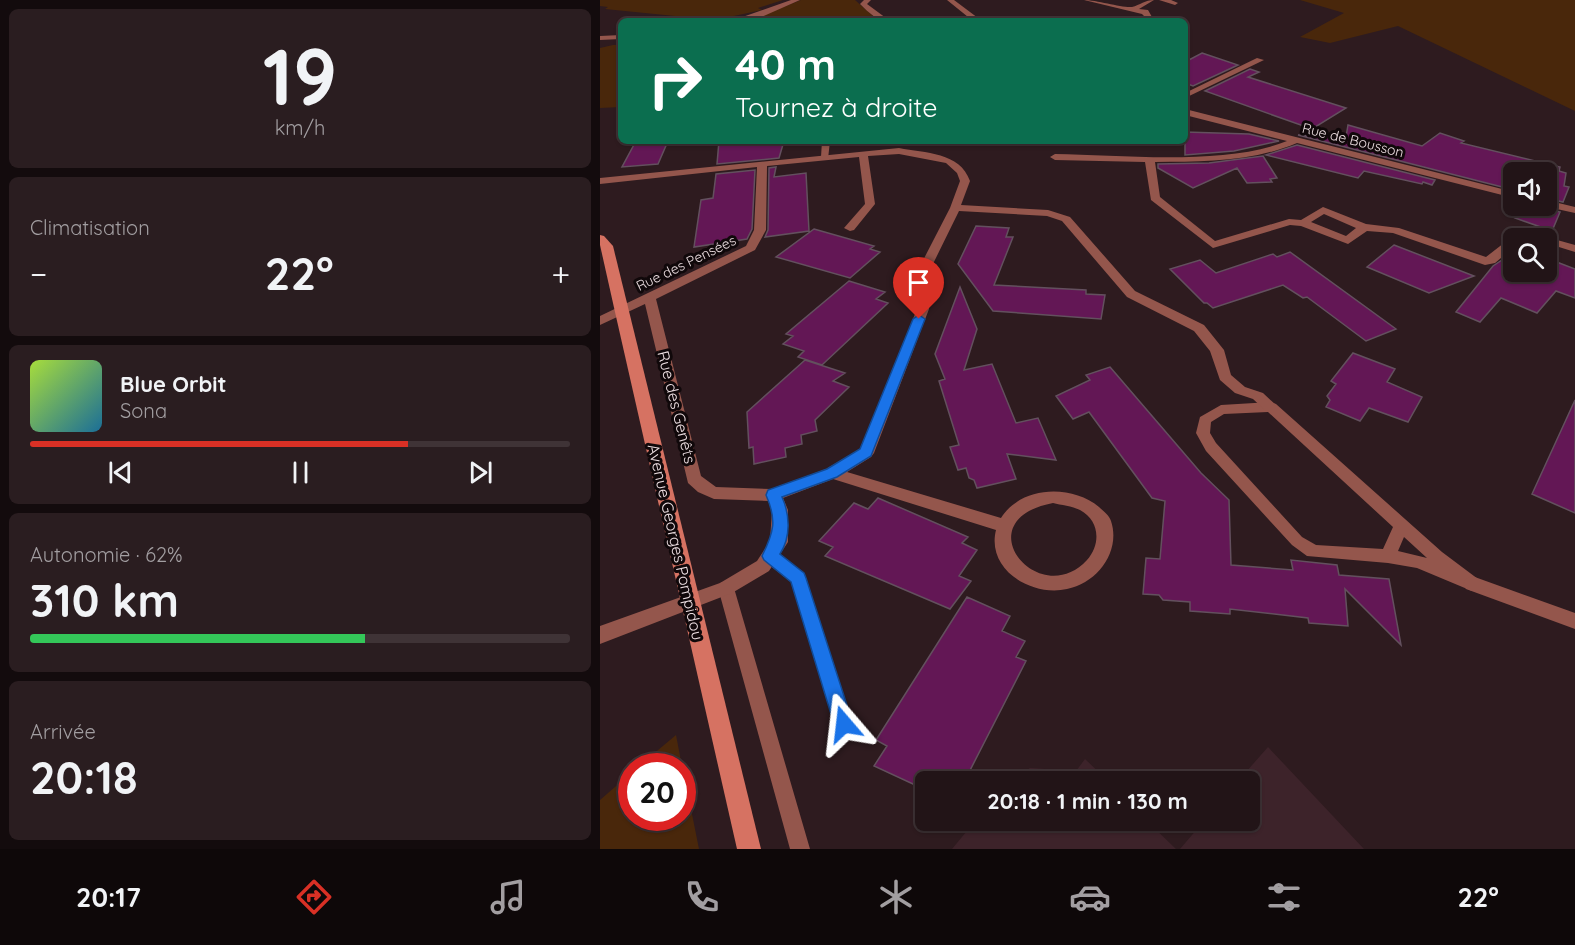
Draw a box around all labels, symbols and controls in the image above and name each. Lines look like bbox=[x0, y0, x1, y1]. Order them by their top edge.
text: 19 bbox=[263, 27, 337, 125]
text: 40 m bbox=[735, 38, 836, 91]
icon: right bbox=[636, 42, 714, 120]
text: Tournez à droite bbox=[735, 90, 938, 124]
text: km/h bbox=[275, 115, 325, 140]
street label: Rue de Bousson bbox=[1300, 119, 1406, 161]
map controls bbox=[1503, 162, 1557, 282]
button: sound bbox=[1503, 162, 1557, 216]
text: Climatisation bbox=[30, 215, 150, 240]
button: search bbox=[1503, 228, 1557, 282]
street label: Rue des Pensées bbox=[633, 231, 739, 295]
text: 22° bbox=[265, 245, 334, 301]
text: − bbox=[30, 253, 47, 294]
text: + bbox=[551, 253, 570, 294]
pin bbox=[893, 257, 944, 319]
icon: arrive bbox=[902, 266, 935, 299]
street label: Rue des Genêts bbox=[653, 349, 701, 465]
text: Blue Orbit bbox=[120, 370, 226, 398]
text: Sona bbox=[120, 398, 167, 423]
street label: Avenue Georges Pompidou bbox=[644, 442, 708, 642]
icon: previous bbox=[104, 456, 137, 489]
icon: pause bbox=[284, 456, 317, 489]
icon: next bbox=[464, 456, 497, 489]
text: Autonomie · 62% bbox=[30, 542, 183, 567]
text: 310 km bbox=[30, 572, 179, 628]
position arrow bbox=[812, 692, 876, 756]
text: Arrivée bbox=[30, 719, 96, 744]
text: 20:18 bbox=[30, 749, 138, 805]
speed limit sign: 20 bbox=[618, 753, 696, 831]
text: 20:18 · 1 min · 130 m bbox=[987, 787, 1188, 815]
icon: directions bbox=[293, 876, 335, 918]
icon: music bbox=[487, 876, 529, 918]
icon: phone bbox=[681, 876, 723, 918]
icon: climate bbox=[875, 876, 917, 918]
icon: car bbox=[1069, 876, 1111, 918]
icon: filters bbox=[1263, 876, 1305, 918]
text: 20:17 bbox=[76, 880, 141, 914]
text: 22° bbox=[1458, 880, 1499, 914]

